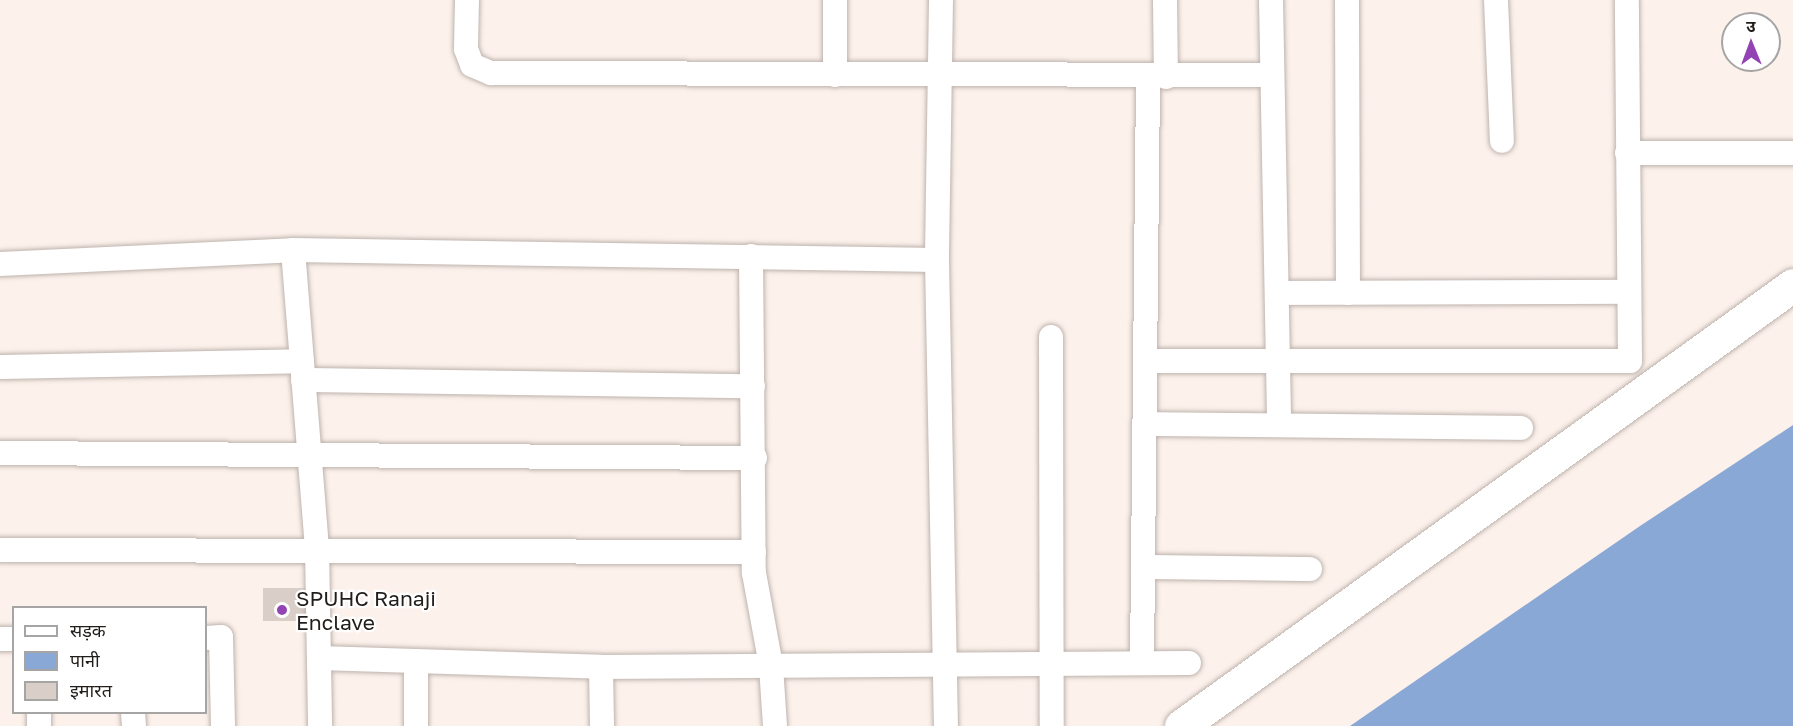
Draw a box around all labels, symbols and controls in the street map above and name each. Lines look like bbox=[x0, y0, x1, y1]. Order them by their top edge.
north arrow bbox=[1721, 12, 1781, 72]
text: उ bbox=[1746, 16, 1756, 36]
place label: SPUHC Ranaji Enclave bbox=[296, 585, 436, 635]
marker: SPUHC Ranaji Enclave bbox=[273, 601, 291, 619]
legend bbox=[12, 606, 207, 714]
text: सड़क bbox=[70, 619, 106, 641]
text: पानी bbox=[70, 649, 100, 671]
text: इमारत bbox=[70, 679, 112, 701]

